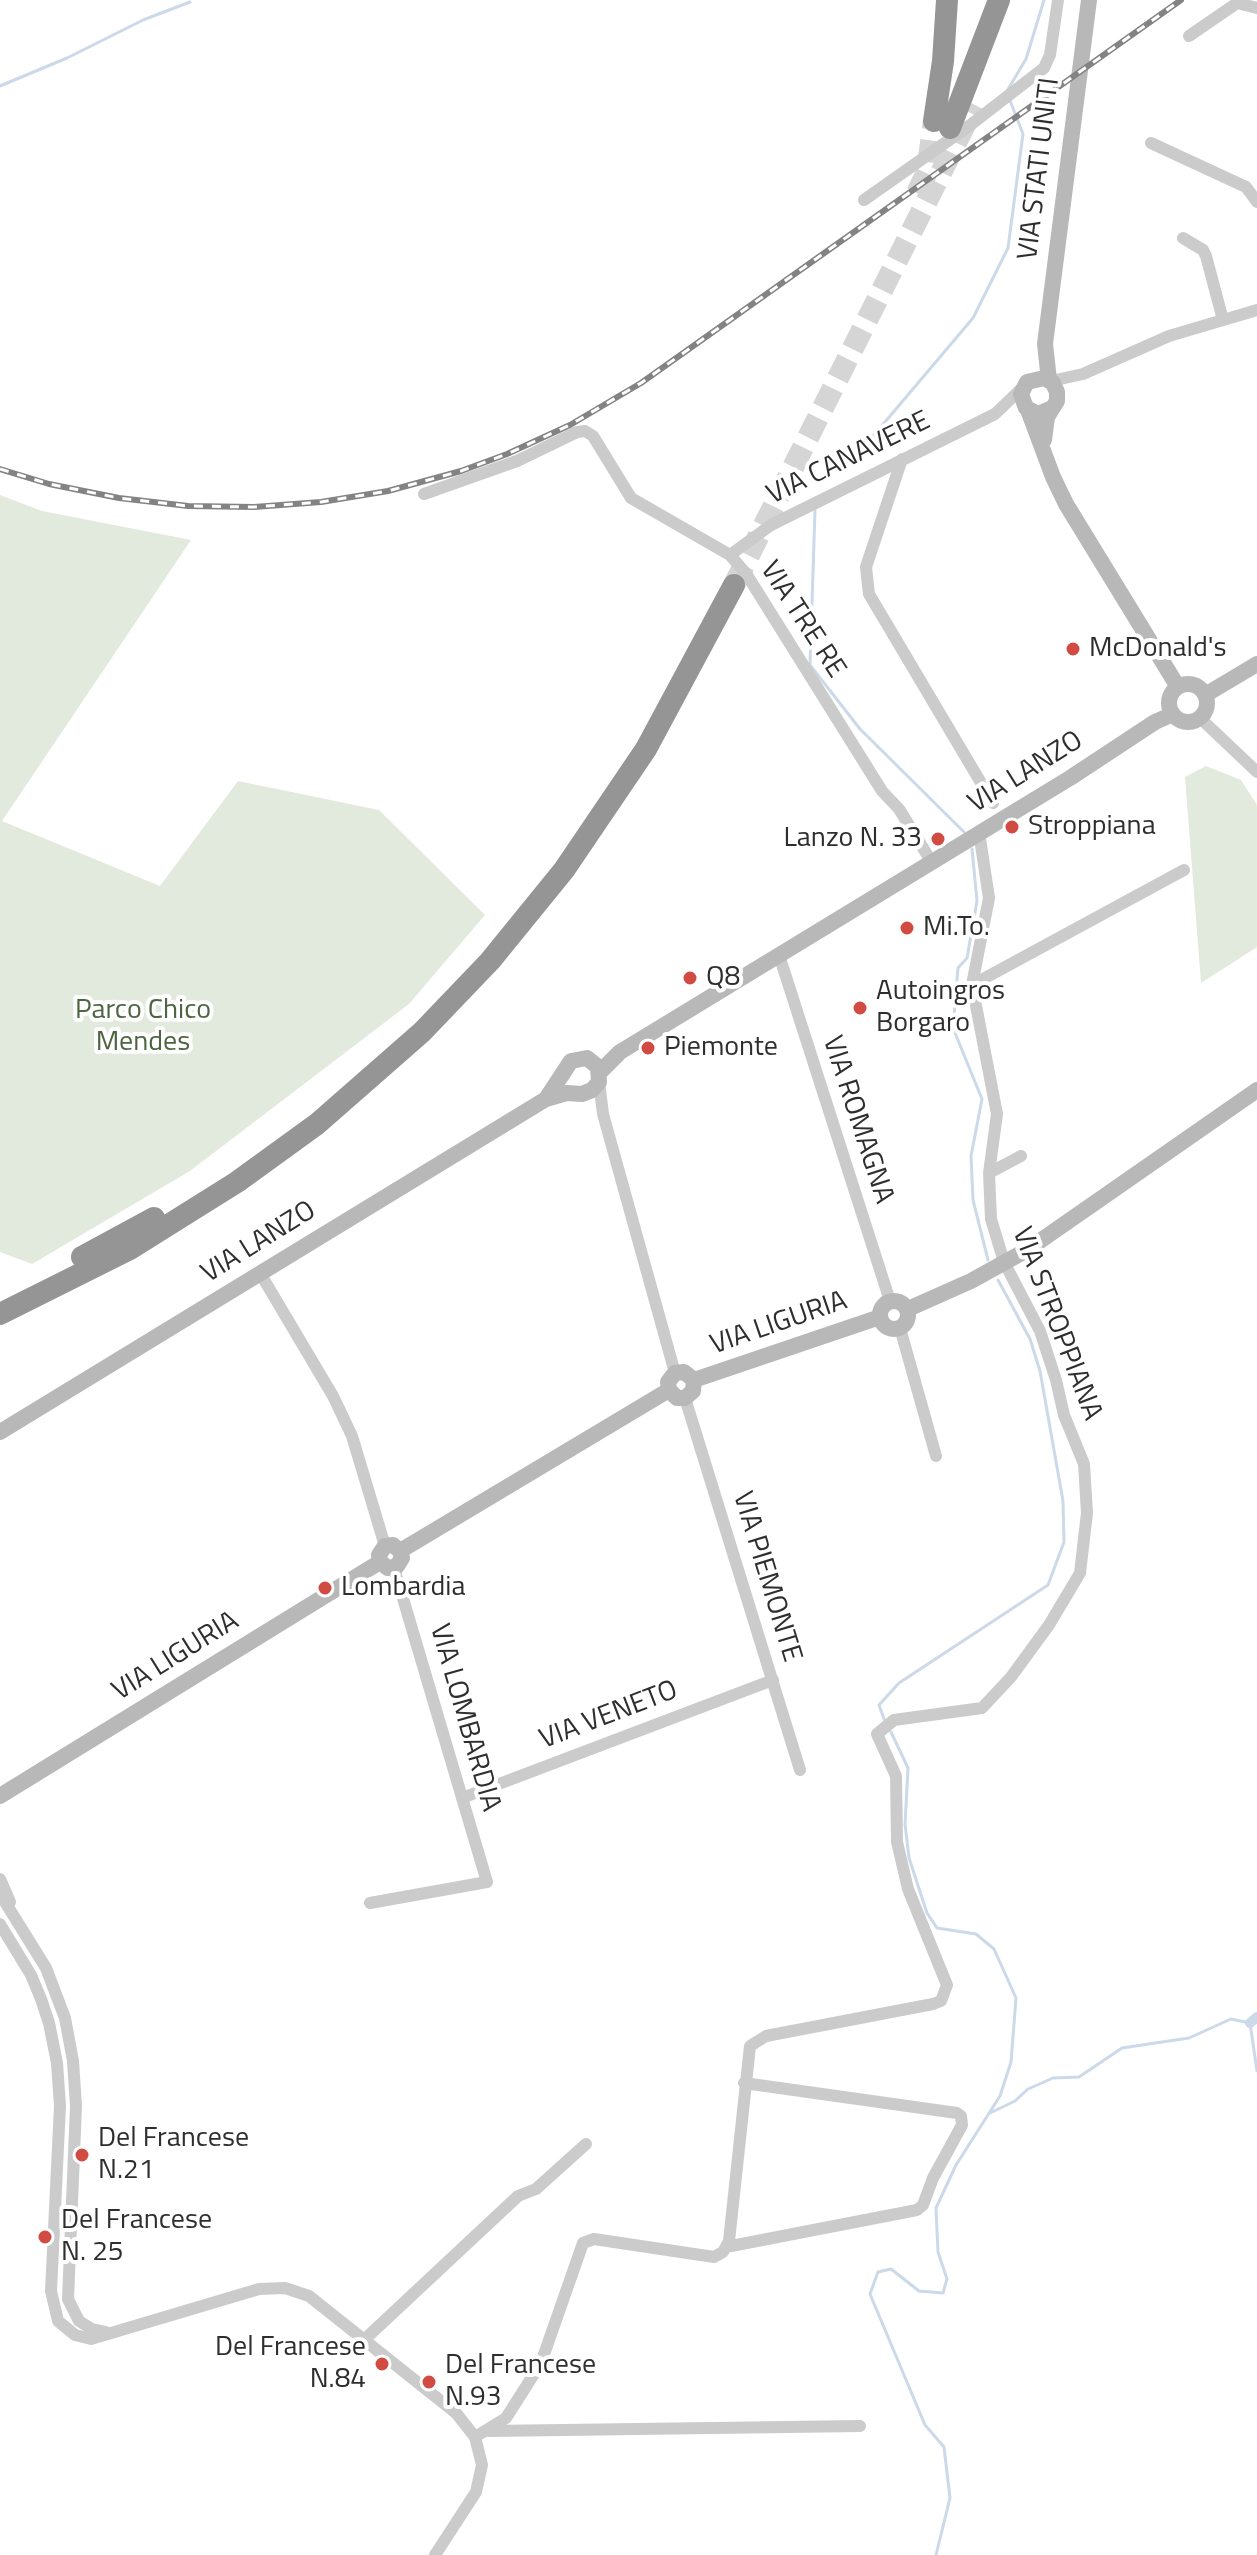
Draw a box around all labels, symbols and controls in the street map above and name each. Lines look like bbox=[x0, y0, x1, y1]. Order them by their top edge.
street label: VIA STATI UNITI bbox=[1012, 76, 1068, 262]
street label: VIA CANAVERE bbox=[762, 405, 936, 513]
street label: VIA TRE RE bbox=[752, 555, 852, 685]
place label: McDonald's bbox=[1089, 632, 1226, 666]
marker: McDonald's bbox=[1064, 640, 1082, 658]
street label: VIA LANZO bbox=[963, 725, 1089, 821]
place label: Stroppiana bbox=[1028, 810, 1156, 844]
marker: Stroppiana bbox=[1003, 818, 1021, 836]
place label: Lanzo N. 33 bbox=[783, 822, 922, 856]
marker: Lanzo N. 33 bbox=[929, 830, 947, 848]
place label: Mi.To. bbox=[923, 911, 990, 945]
marker: Mi.To. bbox=[898, 919, 916, 937]
place label: Q8 bbox=[706, 961, 740, 995]
marker: Q8 bbox=[681, 969, 699, 987]
place label: Autoingros Borgaro bbox=[876, 975, 1005, 1041]
park label: Parco Chico Mendes bbox=[75, 994, 211, 1060]
marker: Autoingros Borgaro bbox=[851, 999, 869, 1017]
place label: Piemonte bbox=[664, 1031, 778, 1065]
street label: VIA ROMAGNA bbox=[814, 1032, 900, 1208]
marker: Piemonte bbox=[639, 1039, 657, 1057]
street label: VIA LANZO bbox=[196, 1195, 322, 1291]
street label: VIA STROPPIANA bbox=[1004, 1223, 1108, 1425]
street label: VIA LIGURIA bbox=[706, 1285, 852, 1363]
street label: VIA PIEMONTE bbox=[724, 1488, 808, 1666]
place label: Lombardia bbox=[341, 1571, 466, 1605]
marker: Lombardia bbox=[316, 1579, 334, 1597]
street label: VIA LIGURIA bbox=[107, 1605, 245, 1709]
street label: VIA LOMBARDIA bbox=[421, 1620, 507, 1816]
street label: VIA VENETO bbox=[535, 1674, 683, 1758]
place label: Del Francese N.21 bbox=[98, 2122, 249, 2188]
marker: Del Francese N.21 bbox=[73, 2146, 91, 2164]
place label: Del Francese N. 25 bbox=[61, 2204, 212, 2270]
marker: Del Francese N. 25 bbox=[36, 2228, 54, 2246]
place label: Del Francese N.84 bbox=[215, 2331, 366, 2397]
place label: Del Francese N.93 bbox=[445, 2349, 596, 2415]
marker: Del Francese N.84 bbox=[373, 2355, 391, 2373]
marker: Del Francese N.93 bbox=[420, 2373, 438, 2391]

